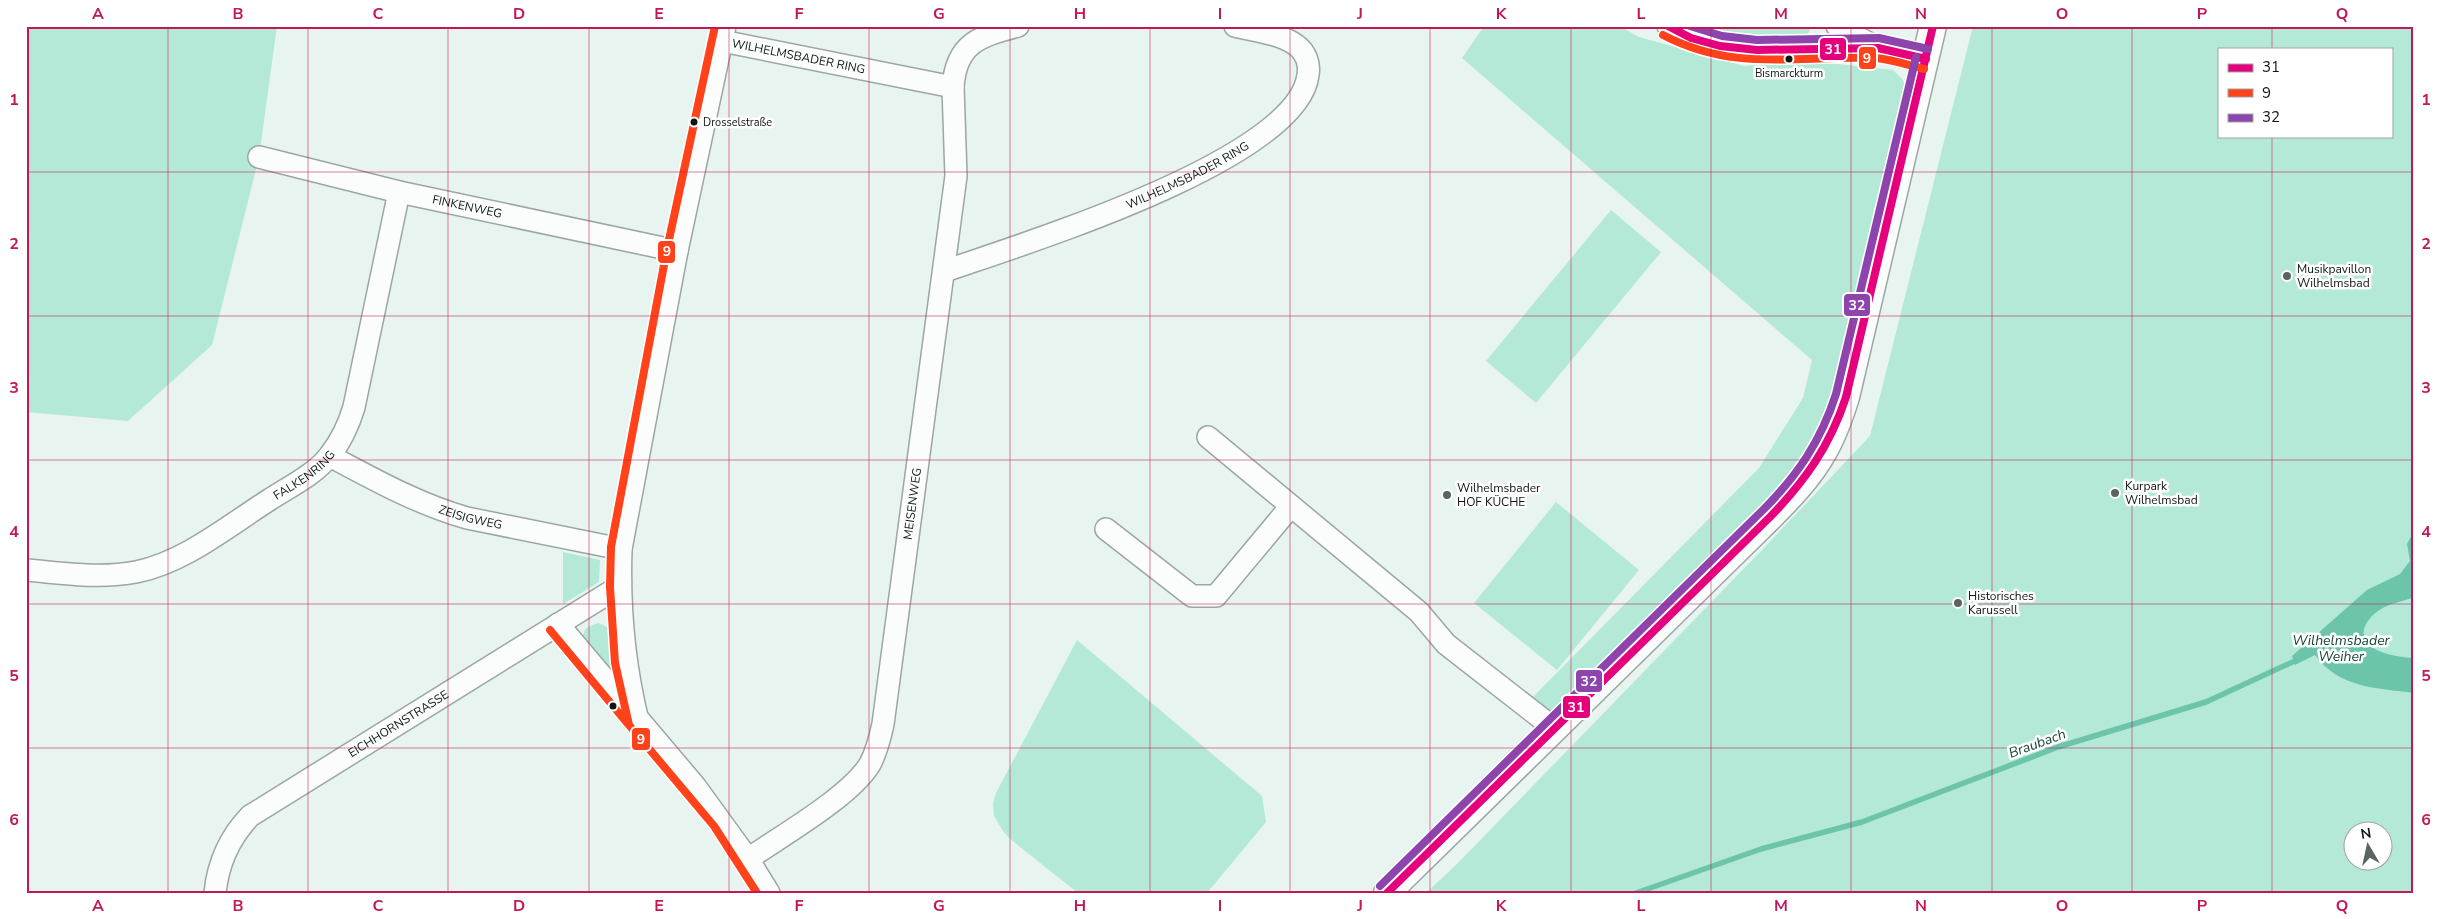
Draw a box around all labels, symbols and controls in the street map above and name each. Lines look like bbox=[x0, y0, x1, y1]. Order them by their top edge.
text: A bbox=[92, 3, 104, 25]
text: B bbox=[232, 3, 244, 25]
text: C bbox=[373, 3, 384, 25]
text: D bbox=[513, 3, 525, 25]
text: E bbox=[654, 3, 664, 25]
text: F bbox=[795, 3, 804, 25]
text: G bbox=[933, 3, 945, 25]
text: H bbox=[1074, 3, 1086, 25]
text: I bbox=[1218, 3, 1222, 25]
text: J bbox=[1356, 3, 1363, 25]
text: K bbox=[1496, 3, 1508, 25]
text: L bbox=[1637, 3, 1646, 25]
text: M bbox=[1774, 3, 1788, 25]
text: N bbox=[1915, 3, 1927, 25]
text: O bbox=[2056, 3, 2068, 25]
text: P bbox=[2197, 3, 2207, 25]
text: Q bbox=[2336, 3, 2348, 25]
street label: WILHELMSBADER RING bbox=[730, 35, 867, 77]
line badge: 31 bbox=[1819, 37, 1847, 61]
text: 31 bbox=[1825, 40, 1841, 59]
line badge: 9 bbox=[1858, 46, 1877, 70]
legend bbox=[2218, 48, 2392, 138]
text: 9 bbox=[1863, 49, 1871, 68]
marker: Bismarckturm bbox=[1784, 54, 1794, 64]
text: 31 bbox=[2262, 57, 2280, 77]
place label: Bismarckturm bbox=[1755, 66, 1823, 81]
text: 9 bbox=[2262, 83, 2271, 103]
text: 1 bbox=[9, 89, 19, 111]
text: 1 bbox=[2421, 89, 2431, 111]
text: 32 bbox=[2262, 107, 2280, 127]
place label: Drosselstraße bbox=[703, 115, 772, 130]
marker: Drosselstraße bbox=[689, 117, 699, 127]
street label: WILHELMSBADER RING bbox=[1124, 138, 1252, 213]
street label: FINKENWEG bbox=[431, 191, 503, 222]
text: 2 bbox=[9, 233, 19, 255]
text: 2 bbox=[2421, 233, 2431, 255]
line badge: 9 bbox=[657, 240, 676, 264]
text: 9 bbox=[663, 242, 671, 261]
place label: Musikpavillon Wilhelmsbad bbox=[2297, 261, 2371, 291]
marker: Musikpavillon Wilhelmsbad bbox=[2281, 270, 2293, 282]
line badge: 32 bbox=[1843, 293, 1871, 317]
text: 32 bbox=[1849, 296, 1865, 315]
text: 3 bbox=[9, 377, 19, 399]
text: 3 bbox=[2421, 377, 2431, 399]
street label: FALKENRING bbox=[270, 447, 339, 503]
street label: MEISENWEG bbox=[900, 467, 925, 541]
place label: Kurpark Wilhelmsbad bbox=[2125, 478, 2198, 508]
place label: Wilhelmsbader HOF KÜCHE bbox=[1457, 480, 1541, 510]
marker: Kurpark Wilhelmsbad bbox=[2109, 487, 2121, 499]
marker: Wilhelmsbader HOF KÜCHE bbox=[1441, 489, 1453, 501]
street label: ZEISIGWEG bbox=[436, 501, 504, 533]
text: 4 bbox=[9, 521, 19, 543]
text: 4 bbox=[2421, 521, 2431, 543]
place label: Historisches Karussell bbox=[1968, 588, 2034, 618]
marker: Historisches Karussell bbox=[1952, 597, 1964, 609]
water label: Wilhelmsbader Weiher bbox=[2292, 631, 2391, 666]
text: 5 bbox=[9, 665, 19, 687]
text: 5 bbox=[2421, 665, 2431, 687]
line badge: 32 bbox=[1575, 669, 1603, 693]
text: 32 bbox=[1581, 672, 1597, 691]
street label: EICHHORNSTRASSE bbox=[345, 686, 452, 761]
line badge: 31 bbox=[1562, 695, 1591, 719]
text: 31 bbox=[1568, 698, 1584, 717]
unlabelled marker bbox=[608, 701, 618, 711]
water label: Braubach bbox=[2006, 724, 2069, 763]
line badge: 9 bbox=[631, 727, 651, 751]
text: 9 bbox=[637, 730, 645, 749]
text: 6 bbox=[9, 809, 19, 831]
text: 6 bbox=[2421, 809, 2431, 831]
north arrow bbox=[2342, 822, 2392, 872]
text: N bbox=[2359, 823, 2373, 844]
text: A bbox=[92, 895, 104, 917]
text: B bbox=[232, 895, 244, 917]
text: C bbox=[373, 895, 384, 917]
text: D bbox=[513, 895, 525, 917]
text: E bbox=[654, 895, 664, 917]
text: F bbox=[795, 895, 804, 917]
text: G bbox=[933, 895, 945, 917]
text: H bbox=[1074, 895, 1086, 917]
text: I bbox=[1218, 895, 1222, 917]
text: J bbox=[1356, 895, 1363, 917]
text: K bbox=[1496, 895, 1508, 917]
text: L bbox=[1637, 895, 1646, 917]
text: M bbox=[1774, 895, 1788, 917]
text: N bbox=[1915, 895, 1927, 917]
text: O bbox=[2056, 895, 2068, 917]
text: P bbox=[2197, 895, 2207, 917]
text: Q bbox=[2336, 895, 2348, 917]

